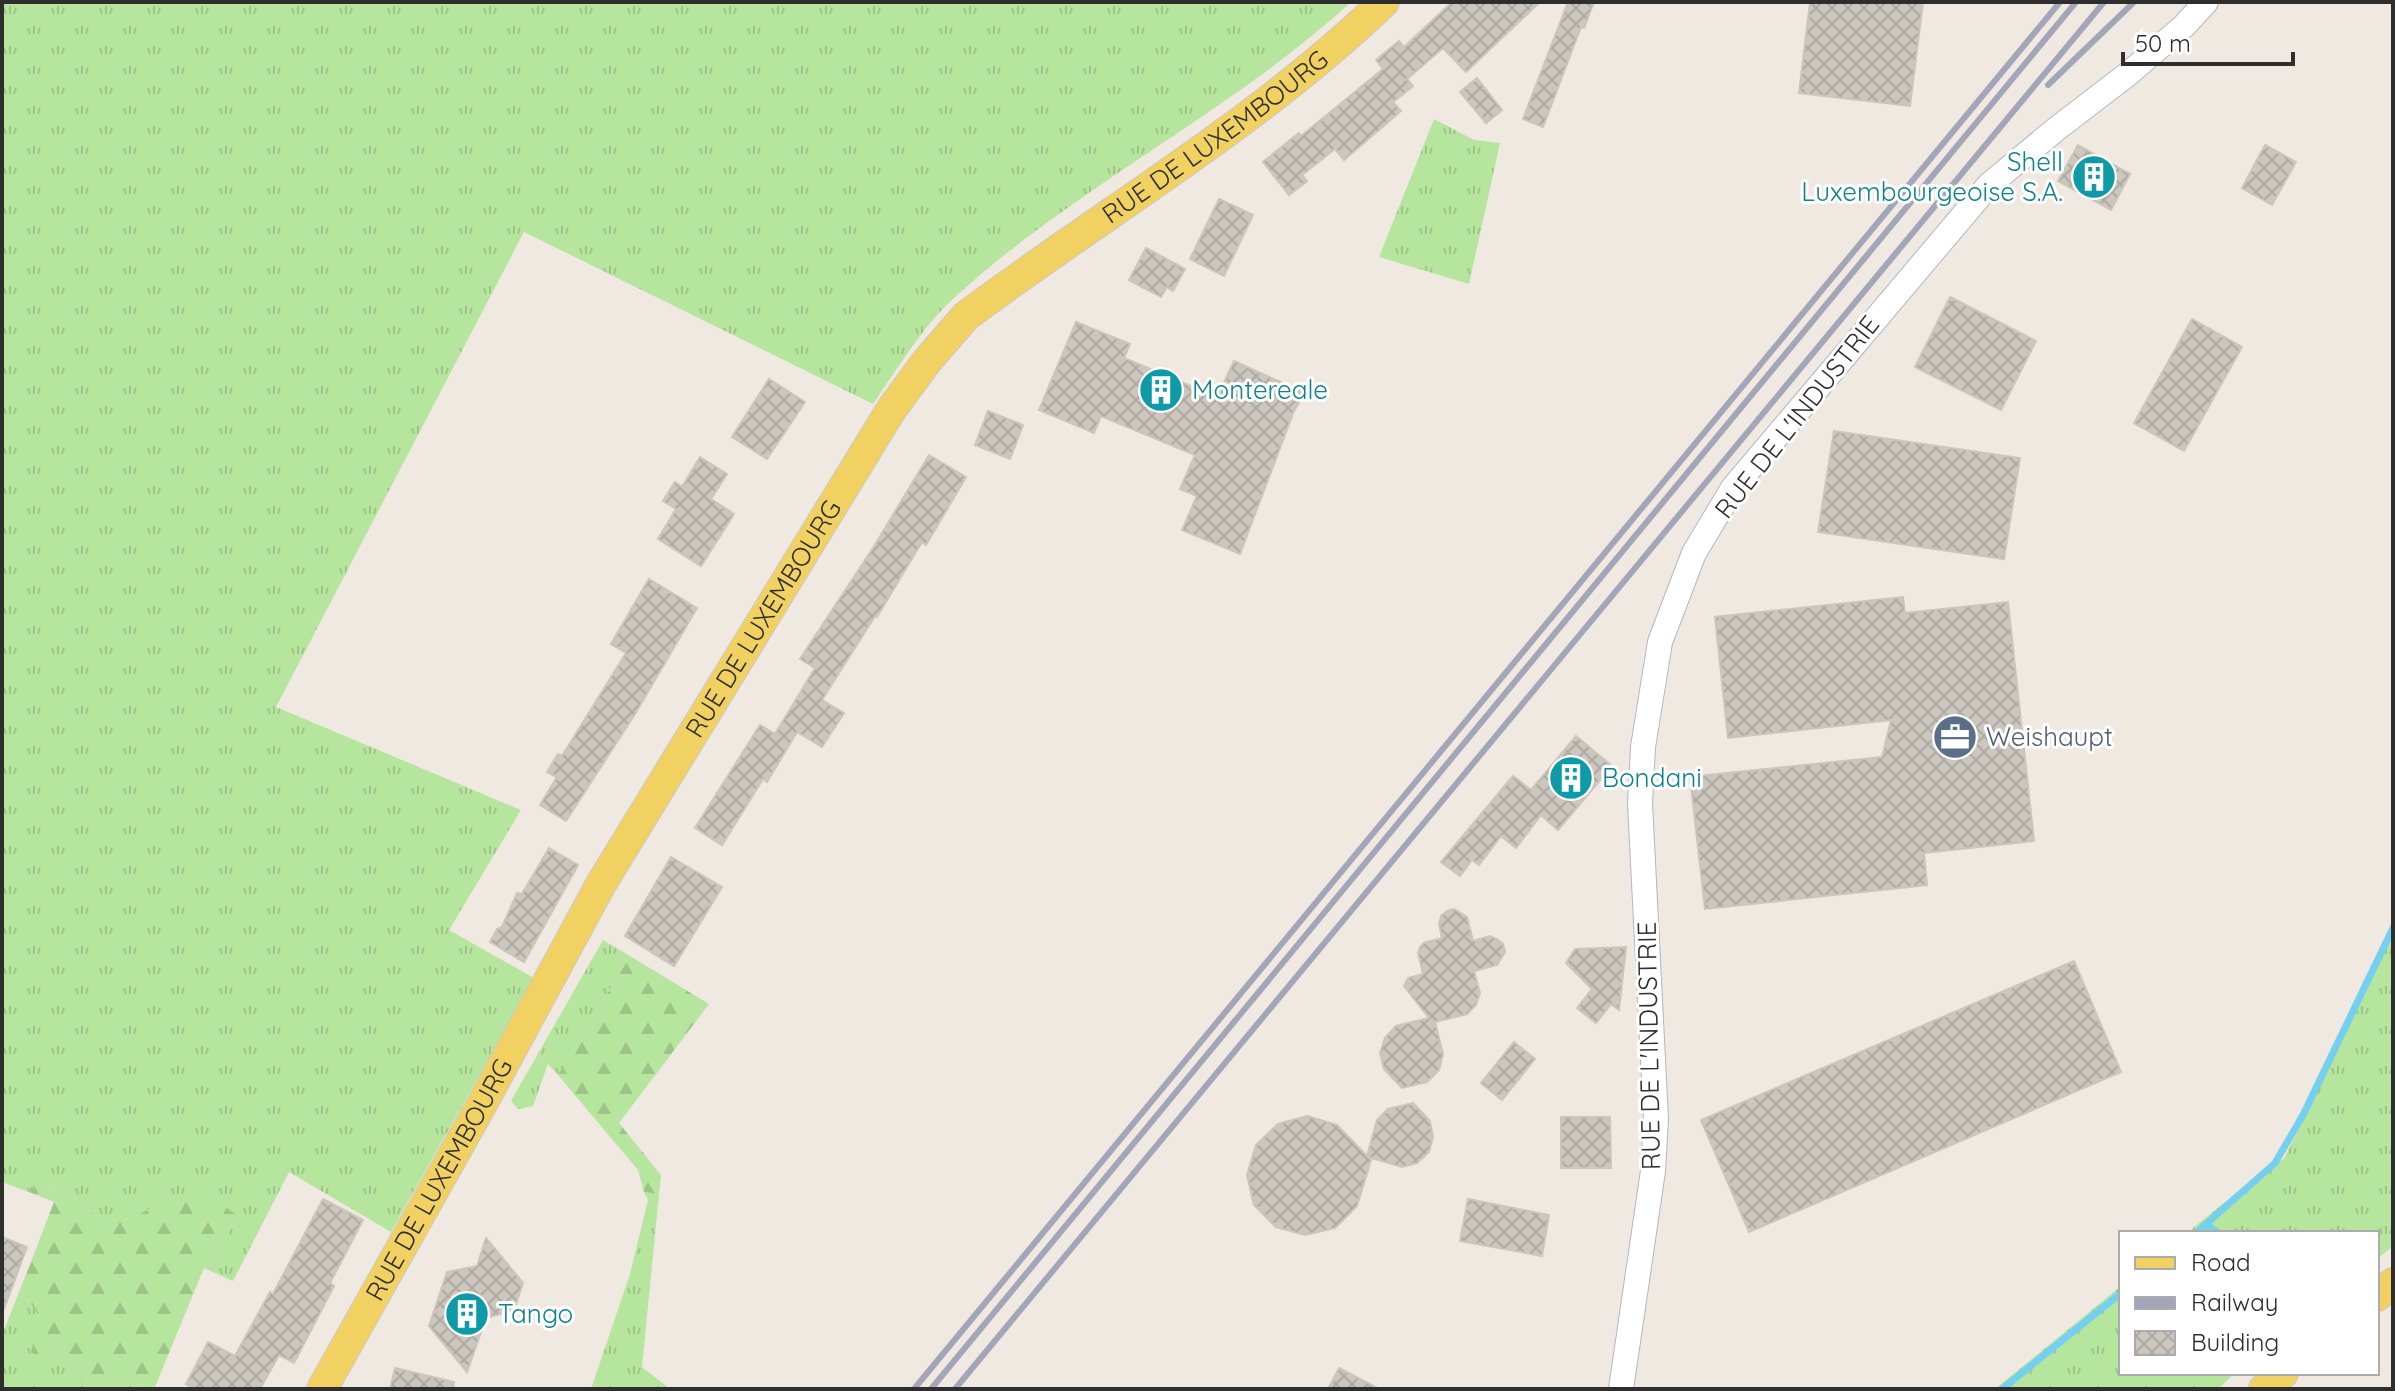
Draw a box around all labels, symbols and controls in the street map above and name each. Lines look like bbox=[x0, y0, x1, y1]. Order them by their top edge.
scale bar bbox=[2123, 16, 2293, 66]
text: 50 m bbox=[2135, 28, 2191, 58]
street label: RUE DE LUXEMBOURG bbox=[1096, 42, 1335, 230]
place label: Shell Luxembourgeoise S.A. bbox=[1801, 145, 2063, 208]
building icon: Shell Luxembourgeoise S.A. bbox=[2070, 153, 2118, 201]
street label: RUE DE L'INDUSTRIE bbox=[1707, 309, 1886, 525]
building icon: Montereale bbox=[1137, 366, 1185, 414]
place label: Montereale bbox=[1192, 373, 1328, 406]
street label: RUE DE LUXEMBOURG bbox=[678, 494, 848, 743]
office icon: Weishaupt bbox=[1931, 713, 1979, 761]
place label: Weishaupt bbox=[1986, 720, 2113, 753]
building icon: Bondani bbox=[1547, 754, 1595, 802]
place label: Bondani bbox=[1602, 761, 1702, 794]
street label: RUE DE L'INDUSTRIE bbox=[1630, 921, 1667, 1171]
street label: RUE DE LUXEMBOURG bbox=[358, 1052, 520, 1306]
legend bbox=[2119, 1231, 2379, 1375]
text: Road bbox=[2191, 1247, 2251, 1277]
text: Railway bbox=[2191, 1287, 2278, 1317]
building icon: Tango bbox=[443, 1290, 491, 1338]
place label: Tango bbox=[498, 1297, 573, 1330]
text: Building bbox=[2191, 1327, 2279, 1357]

